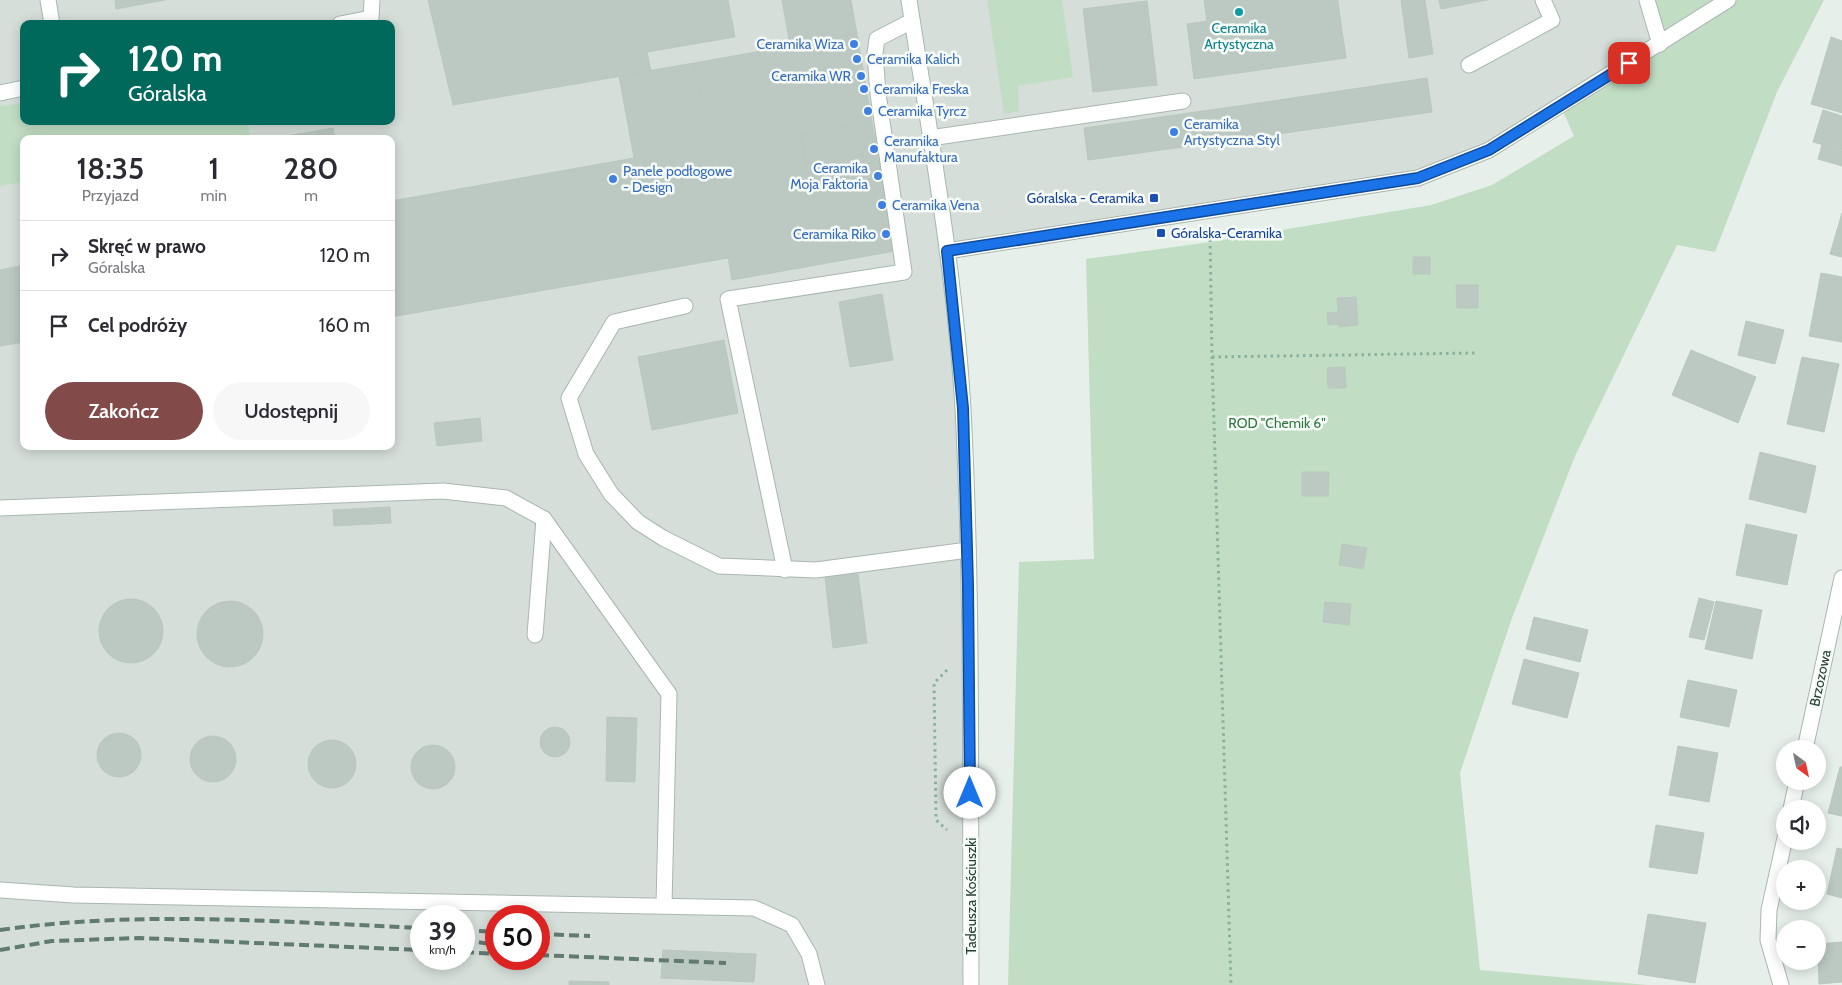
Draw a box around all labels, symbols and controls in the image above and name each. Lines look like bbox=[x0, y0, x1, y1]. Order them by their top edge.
marker: Ceramika Artystyczna bbox=[1233, 6, 1245, 18]
place label: Ceramika Artystyczna bbox=[1204, 19, 1274, 53]
place label: Ceramika Wiza bbox=[757, 35, 844, 53]
text: 120 m bbox=[128, 37, 222, 80]
marker: Ceramika Wiza bbox=[848, 38, 860, 50]
icon: right bbox=[45, 40, 110, 105]
pin bbox=[1608, 42, 1650, 84]
icon: arrive bbox=[1615, 49, 1643, 77]
place label: Ceramika Kalich bbox=[867, 50, 960, 68]
marker: Ceramika Kalich bbox=[851, 53, 863, 65]
place label: Ceramika WR bbox=[771, 67, 852, 85]
marker: Ceramika WR bbox=[855, 70, 867, 82]
text: Góralska bbox=[128, 80, 207, 107]
place label: Ceramika Freska bbox=[874, 80, 969, 98]
marker: Ceramika Freska bbox=[858, 83, 870, 95]
place label: Ceramika Tyrcz bbox=[878, 102, 967, 120]
marker: Ceramika Tyrcz bbox=[862, 105, 874, 117]
place label: Ceramika Artystyczna Styl bbox=[1184, 115, 1281, 149]
marker: Ceramika Artystyczna Styl bbox=[1168, 126, 1180, 138]
place label: Ceramika Manufaktura bbox=[884, 132, 958, 166]
marker: Ceramika Manufaktura bbox=[868, 143, 880, 155]
text: 18:35 bbox=[76, 150, 144, 187]
text: 1 bbox=[208, 150, 219, 187]
text: 280 bbox=[283, 150, 338, 187]
place label: Ceramika Moja Faktoria bbox=[790, 159, 868, 193]
place label: Panele podłogowe - Design bbox=[623, 162, 732, 196]
marker: Ceramika Moja Faktoria bbox=[872, 170, 884, 182]
marker: Panele podłogowe - Design bbox=[607, 173, 619, 185]
text: Przyjazd bbox=[82, 186, 139, 205]
text: min bbox=[201, 186, 227, 205]
text: m bbox=[304, 186, 318, 205]
place label: Góralska - Ceramika bbox=[1027, 189, 1144, 207]
marker: Góralska - Ceramika bbox=[1148, 192, 1160, 204]
place label: Ceramika Vena bbox=[892, 196, 980, 214]
marker: Ceramika Vena bbox=[876, 199, 888, 211]
place label: Góralska-Ceramika bbox=[1171, 224, 1282, 242]
place label: Ceramika Riko bbox=[793, 225, 876, 243]
marker: Góralska-Ceramika bbox=[1155, 227, 1167, 239]
marker: Ceramika Riko bbox=[880, 228, 892, 240]
text: Skręć w prawo bbox=[88, 235, 206, 258]
icon: right bbox=[45, 242, 73, 270]
text: 120 m bbox=[320, 244, 370, 267]
text: Góralska bbox=[88, 258, 145, 277]
icon: arrive bbox=[45, 312, 73, 340]
text: Cel podróży bbox=[88, 314, 187, 337]
text: 160 m bbox=[319, 314, 370, 337]
button: Zakończ bbox=[45, 382, 203, 440]
button: Udostępnij bbox=[213, 382, 370, 440]
park label: ROD "Chemik 6" bbox=[1228, 414, 1326, 432]
street label: Brzozowa bbox=[1805, 648, 1835, 708]
north arrow bbox=[1776, 740, 1826, 790]
map controls bbox=[1776, 740, 1826, 970]
position arrow bbox=[943, 766, 995, 818]
button: sound bbox=[1776, 800, 1826, 850]
street label: Tadeusza Kościuszki bbox=[962, 837, 980, 955]
button: + bbox=[1776, 860, 1826, 910]
speed limit sign: 50 bbox=[485, 905, 550, 970]
text: 39 bbox=[429, 916, 456, 946]
button: − bbox=[1776, 920, 1826, 970]
text: km/h bbox=[429, 942, 456, 957]

